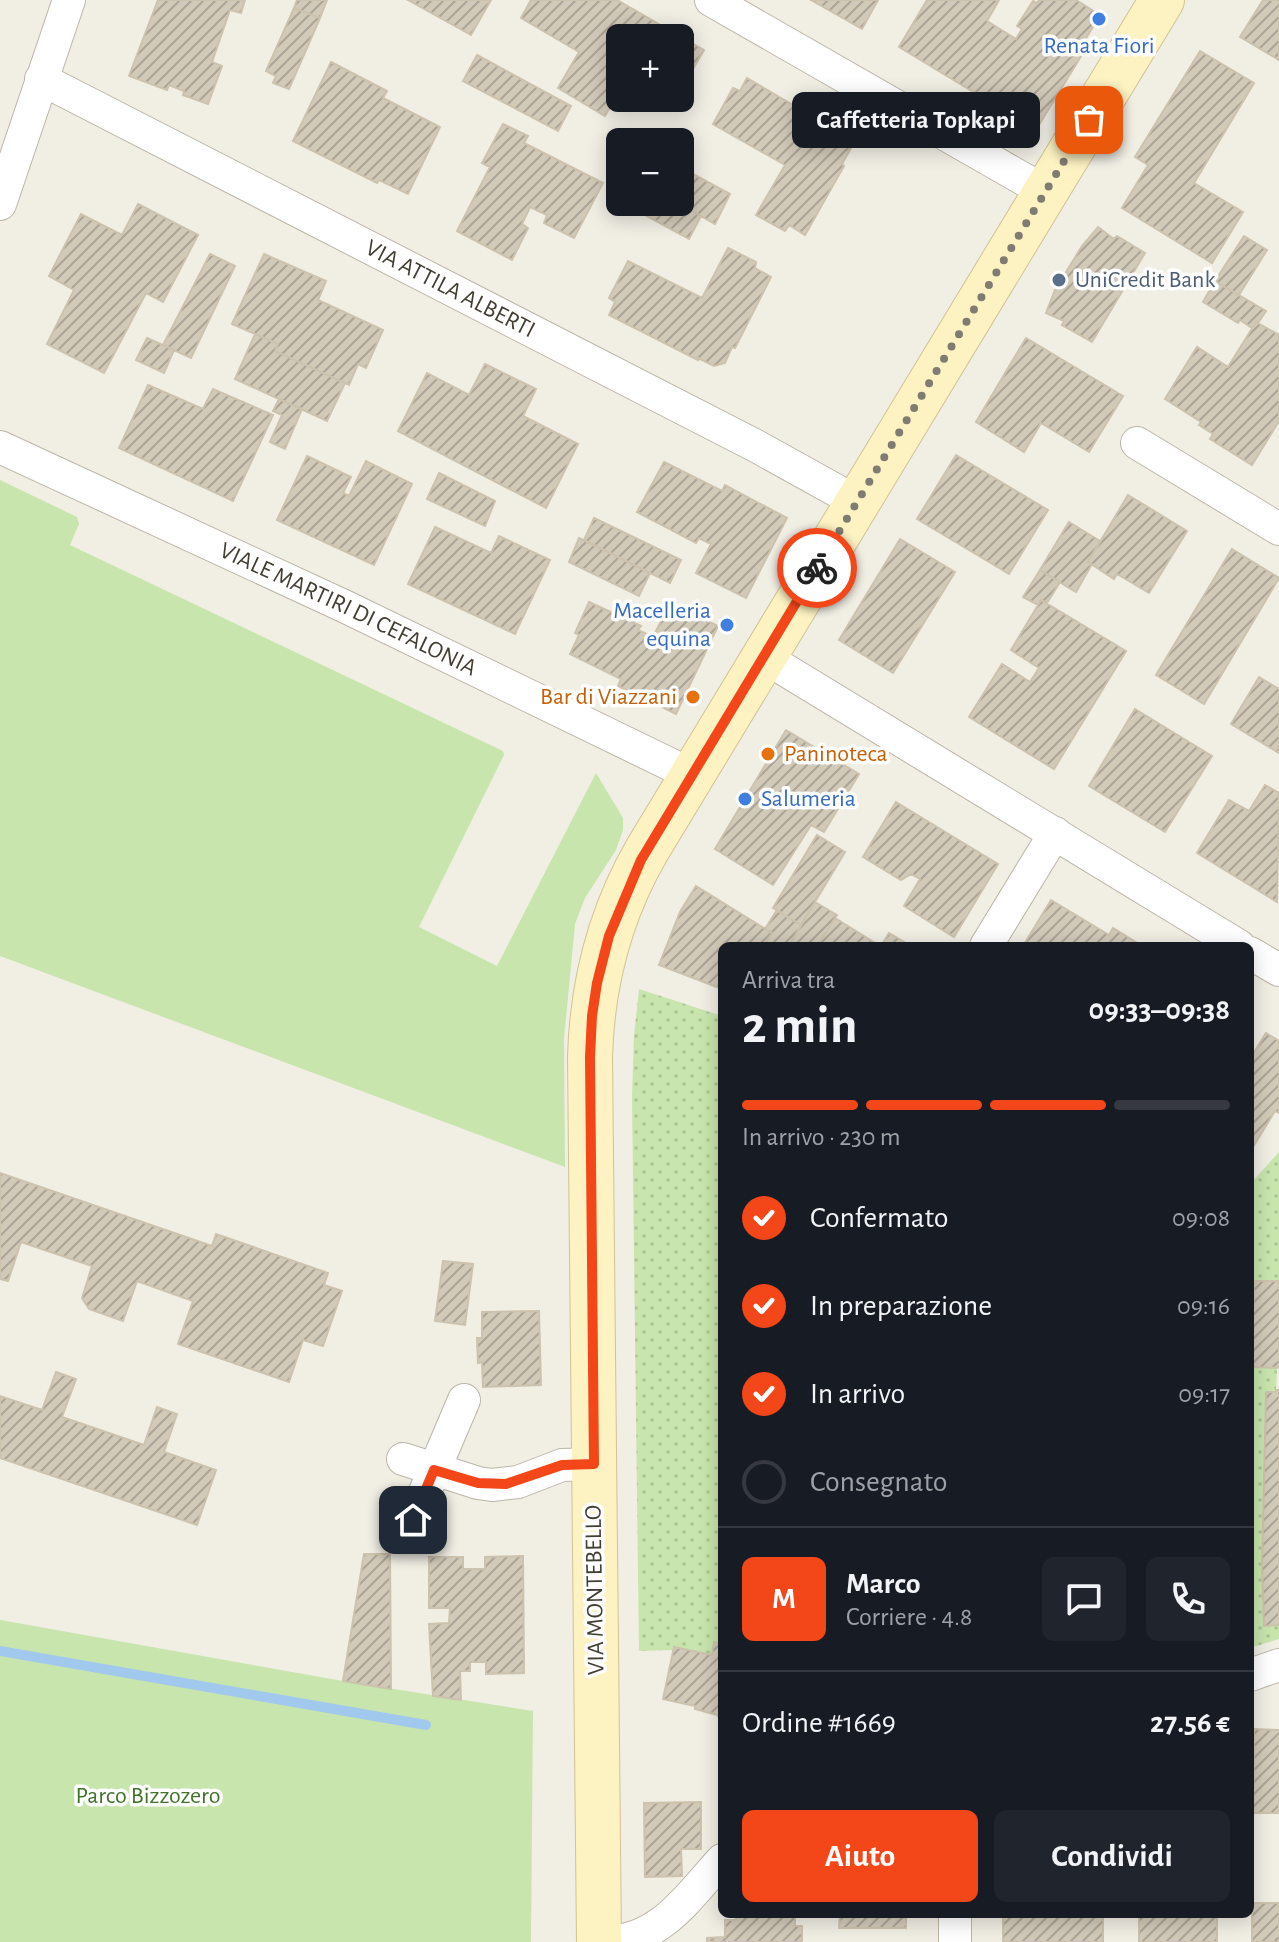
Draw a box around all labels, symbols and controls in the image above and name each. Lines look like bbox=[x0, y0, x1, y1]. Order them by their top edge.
marker: Renata Fiori bbox=[1090, 10, 1108, 28]
map controls bbox=[606, 24, 694, 216]
button: + bbox=[606, 24, 694, 112]
place label: Renata Fiori bbox=[1043, 34, 1155, 58]
pin bbox=[1055, 86, 1123, 154]
callout: Caffetteria Topkapi bbox=[793, 92, 1041, 148]
icon: bag bbox=[1067, 98, 1111, 142]
text: Caffetteria Topkapi bbox=[816, 107, 1016, 133]
button: − bbox=[606, 128, 694, 216]
street label: VIA ATTILA ALBERTI bbox=[362, 236, 539, 342]
place label: UniCredit Bank bbox=[1075, 268, 1216, 292]
marker: UniCredit Bank bbox=[1050, 271, 1068, 289]
courier bbox=[777, 528, 857, 608]
street label: VIALE MARTIRI DI CEFALONIA bbox=[216, 538, 480, 681]
icon: bike bbox=[795, 546, 839, 590]
place label: Macelleria equina bbox=[613, 599, 711, 651]
marker: Macelleria equina bbox=[718, 616, 736, 634]
place label: Bar di Viazzani bbox=[540, 685, 677, 709]
marker: Bar di Viazzani bbox=[684, 688, 702, 706]
place label: Paninoteca bbox=[784, 742, 888, 766]
marker: Paninoteca bbox=[759, 745, 777, 763]
place label: Salumeria bbox=[761, 787, 856, 811]
marker: Salumeria bbox=[736, 790, 754, 808]
text: Arriva tra bbox=[742, 967, 835, 993]
text: 09:33–09:38 bbox=[1089, 995, 1230, 1025]
text: 2 min bbox=[742, 1000, 857, 1052]
text: In arrivo · 230 m bbox=[742, 1124, 901, 1150]
icon: check bbox=[742, 1196, 786, 1240]
text: Confermato bbox=[810, 1203, 948, 1233]
text: 09:08 bbox=[1172, 1205, 1230, 1231]
icon: check bbox=[742, 1284, 786, 1328]
text: In preparazione bbox=[810, 1291, 992, 1321]
text: 09:16 bbox=[1177, 1293, 1230, 1319]
icon: check bbox=[742, 1372, 786, 1416]
text: In arrivo bbox=[810, 1379, 905, 1409]
text: 09:17 bbox=[1178, 1381, 1230, 1407]
text: Consegnato bbox=[810, 1467, 947, 1497]
pin bbox=[379, 1486, 447, 1554]
icon: home bbox=[391, 1498, 435, 1542]
street label: VIA MONTEBELLO bbox=[582, 1505, 608, 1675]
button: chat bbox=[1042, 1557, 1126, 1641]
button: phone bbox=[1146, 1557, 1230, 1641]
text: Marco bbox=[846, 1569, 921, 1599]
text: M bbox=[772, 1584, 796, 1614]
text: Corriere · 4.8 bbox=[846, 1604, 972, 1630]
text: Ordine #1669 bbox=[742, 1708, 896, 1738]
text: 27.56 € bbox=[1150, 1708, 1230, 1738]
park label: Parco Bizzozero bbox=[75, 1784, 221, 1808]
button: Aiuto bbox=[742, 1810, 978, 1902]
button: Condividi bbox=[994, 1810, 1230, 1902]

